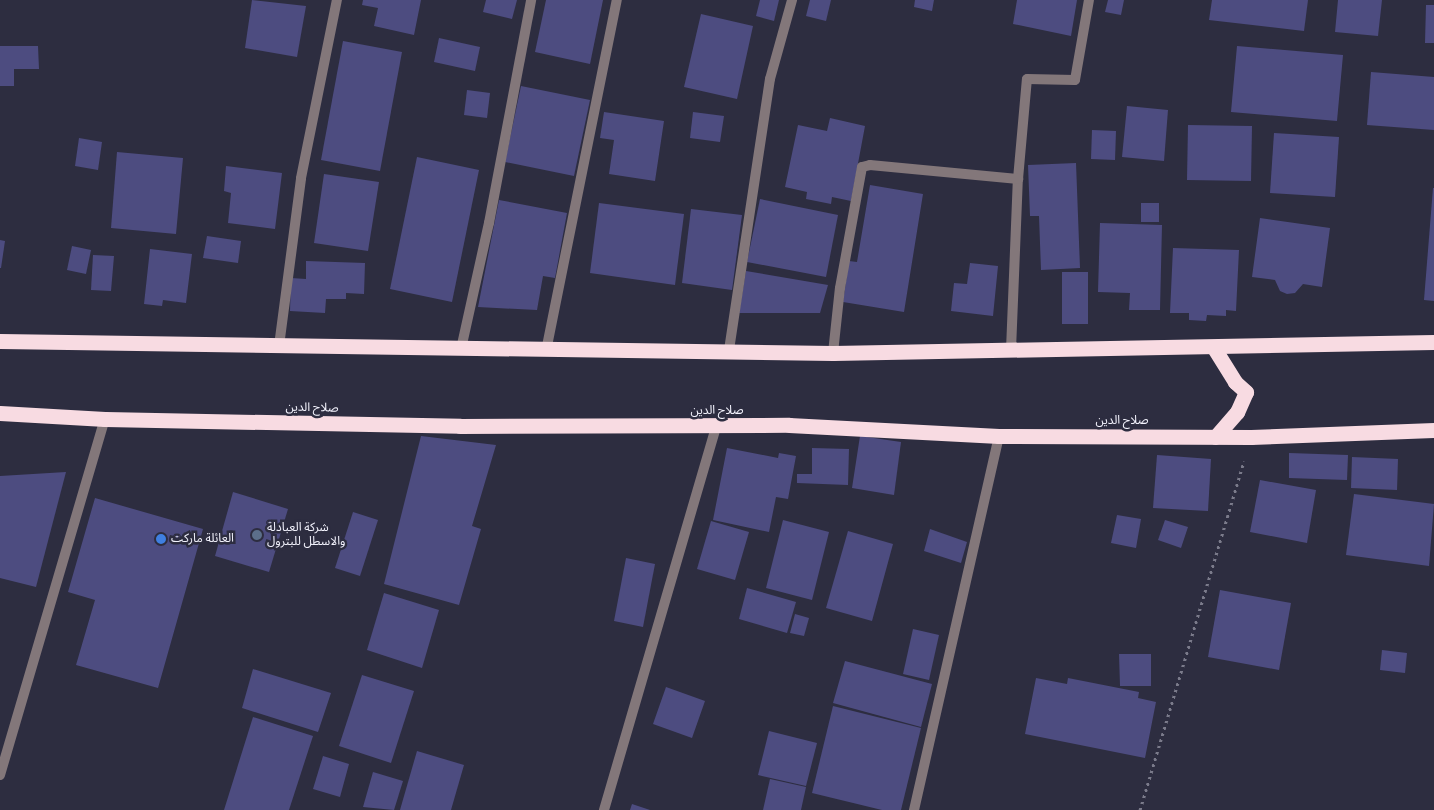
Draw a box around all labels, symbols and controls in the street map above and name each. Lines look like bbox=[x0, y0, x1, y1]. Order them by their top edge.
street label: صلاح الدين bbox=[285, 400, 339, 416]
street label: صلاح الدين bbox=[690, 404, 744, 418]
street label: صلاح الدين bbox=[1095, 414, 1149, 428]
place label: شركة العبادلة والاسطل للبترول bbox=[267, 521, 345, 549]
marker: شركة العبادلة والاسطل للبترول bbox=[251, 529, 263, 541]
place label: العائلة ماركت bbox=[171, 532, 234, 546]
marker: العائلة ماركت bbox=[155, 533, 167, 545]

